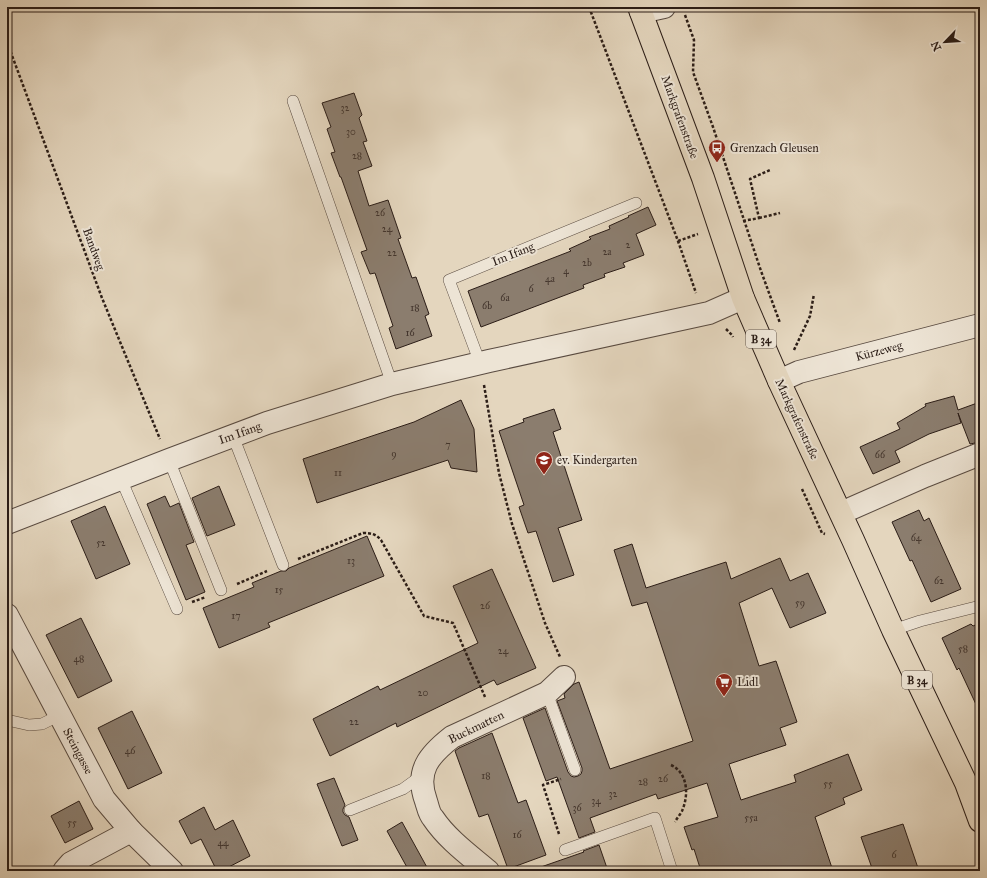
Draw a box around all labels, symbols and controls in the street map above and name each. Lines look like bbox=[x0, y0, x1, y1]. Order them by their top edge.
north arrow bbox=[925, 22, 965, 62]
text: N bbox=[928, 38, 944, 53]
street label: Markgrafenstraße bbox=[658, 74, 702, 161]
house number: 32 bbox=[341, 102, 350, 114]
house number: 30 bbox=[346, 126, 356, 138]
bus stop icon: Grenzach Gleusen bbox=[707, 138, 727, 163]
place label: Grenzach Gleusen bbox=[730, 141, 819, 155]
house number: 28 bbox=[352, 150, 362, 162]
house number: 26 bbox=[375, 207, 386, 219]
house number: 24 bbox=[382, 223, 393, 235]
street label: Bandweg bbox=[79, 226, 108, 273]
street label: Im Ifang bbox=[490, 239, 537, 270]
house number: 2 bbox=[626, 239, 631, 251]
house number: 2a bbox=[602, 246, 612, 258]
house number: 22 bbox=[387, 247, 397, 259]
house number: 2b bbox=[582, 257, 592, 269]
house number: 4 bbox=[563, 265, 569, 277]
house number: 4a bbox=[545, 273, 556, 285]
house number: 6 bbox=[528, 283, 534, 295]
house number: 6a bbox=[500, 292, 510, 304]
house number: 6b bbox=[482, 300, 492, 312]
house number: 18 bbox=[410, 302, 420, 314]
house number: 16 bbox=[405, 327, 415, 339]
road number: B 34 bbox=[746, 330, 776, 348]
street label: Kürzeweg bbox=[854, 338, 905, 365]
street label: Markgrafenstraße bbox=[771, 376, 822, 462]
street label: Im Ifang bbox=[217, 419, 264, 448]
house number: 7 bbox=[445, 439, 451, 451]
house number: 9 bbox=[391, 448, 397, 460]
house number: 66 bbox=[875, 449, 886, 461]
school or university icon: ev. Kindergarten bbox=[534, 450, 554, 475]
place label: ev. Kindergarten bbox=[557, 453, 638, 468]
house number: 11 bbox=[334, 467, 342, 479]
house number: 64 bbox=[911, 532, 922, 544]
house number: 52 bbox=[96, 537, 106, 549]
house number: 13 bbox=[347, 555, 355, 567]
house number: 62 bbox=[934, 575, 944, 587]
house number: 15 bbox=[275, 584, 284, 596]
house number: 59 bbox=[795, 597, 805, 609]
house number: 26 bbox=[480, 600, 491, 612]
house number: 17 bbox=[231, 610, 241, 622]
house number: 58 bbox=[958, 643, 968, 655]
house number: 24 bbox=[498, 645, 509, 657]
house number: 48 bbox=[74, 653, 84, 665]
road number: B 34 bbox=[902, 671, 932, 689]
supermarket icon: Lidl bbox=[714, 672, 734, 697]
place label: Lidl bbox=[737, 675, 759, 689]
house number: 20 bbox=[418, 687, 429, 699]
street label: Buckmatten bbox=[446, 707, 507, 746]
house number: 22 bbox=[349, 716, 359, 728]
street label: Steingasse bbox=[59, 725, 96, 777]
house number: 46 bbox=[125, 745, 136, 757]
house number: 18 bbox=[481, 770, 491, 782]
house number: 26 bbox=[658, 773, 669, 785]
house number: 28 bbox=[638, 776, 648, 788]
house number: 55 bbox=[823, 778, 833, 790]
house number: 32 bbox=[609, 788, 618, 800]
house number: 34 bbox=[591, 795, 601, 807]
house number: 36 bbox=[572, 802, 582, 814]
house number: 55a bbox=[744, 812, 759, 824]
house number: 55 bbox=[67, 817, 77, 829]
house number: 16 bbox=[512, 829, 522, 841]
house number: 44 bbox=[217, 837, 229, 849]
house number: 6 bbox=[891, 849, 897, 861]

